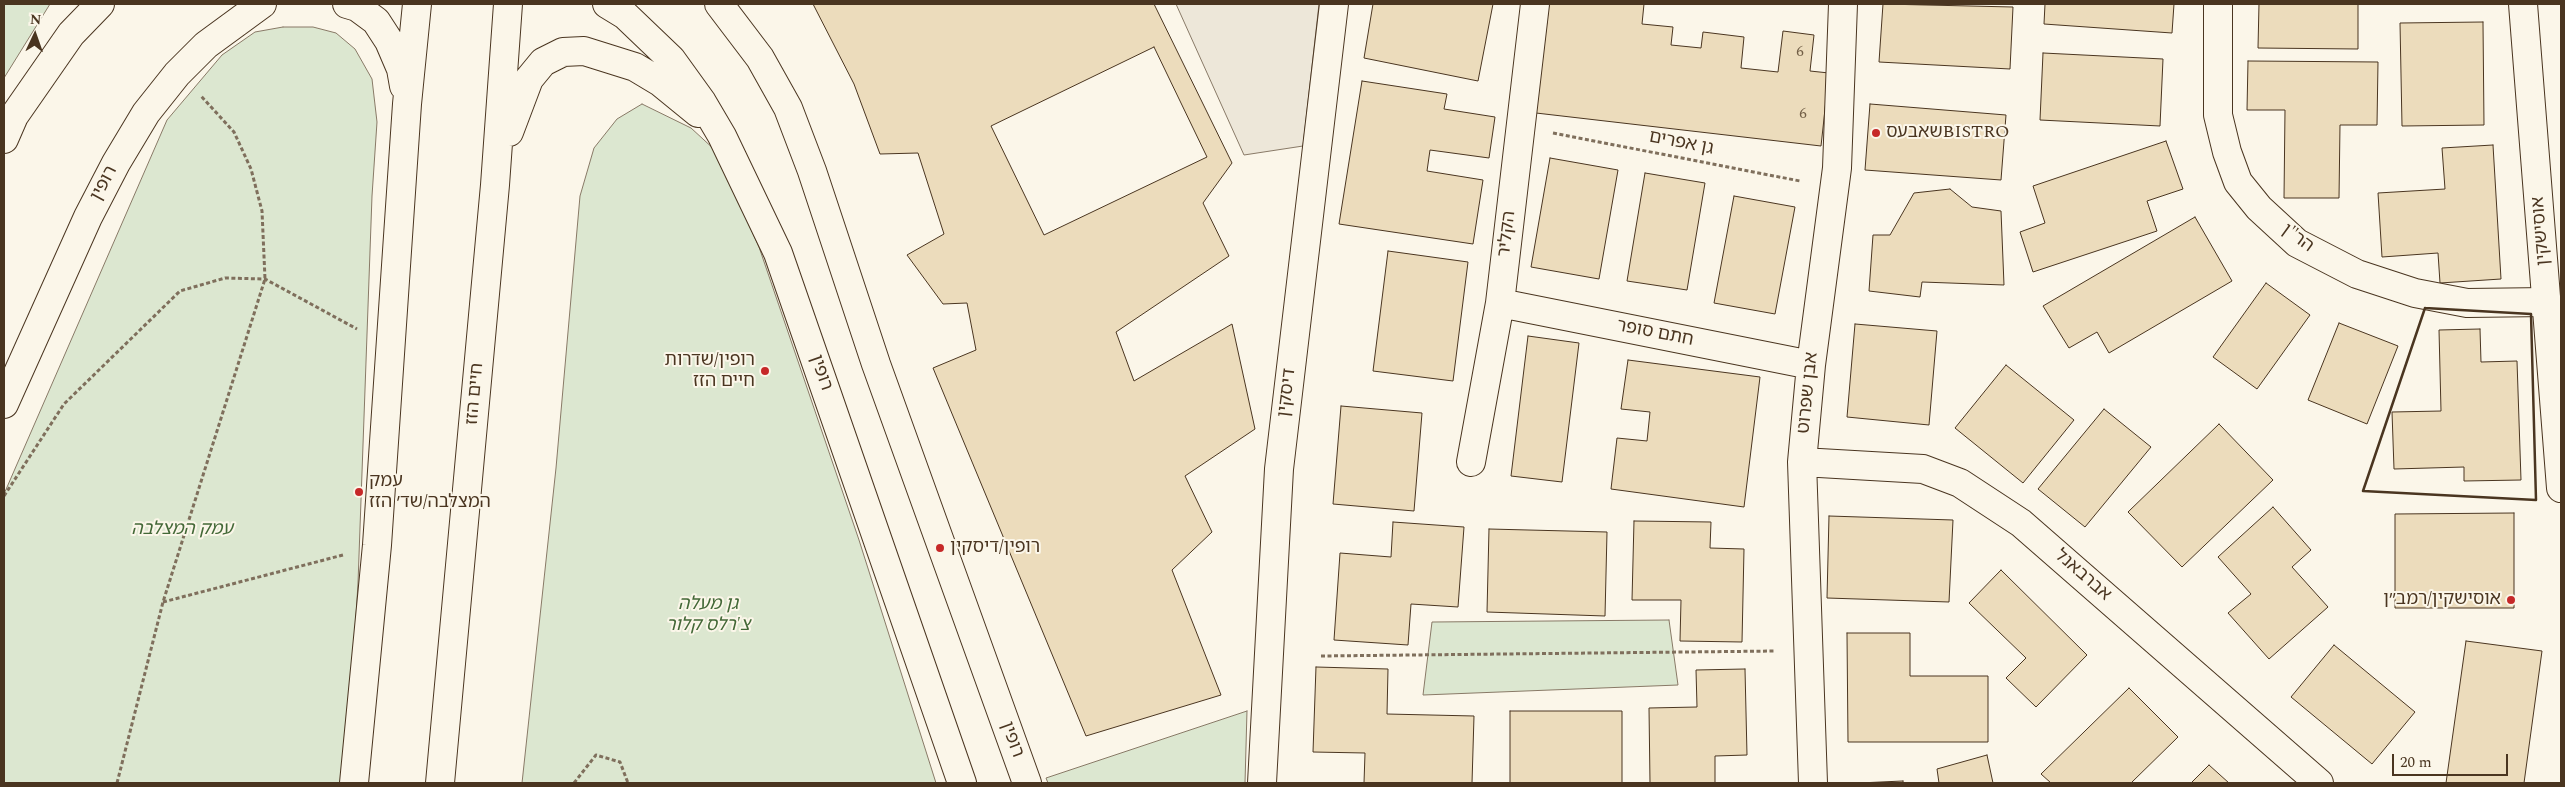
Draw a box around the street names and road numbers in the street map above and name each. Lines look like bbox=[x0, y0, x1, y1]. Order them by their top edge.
street label: גן אפרים bbox=[1647, 127, 1715, 161]
street label: רופין bbox=[87, 163, 123, 205]
street label: אוסישקין bbox=[2528, 196, 2556, 266]
street label: הקליר bbox=[1494, 210, 1522, 258]
street label: הר"ן bbox=[2277, 220, 2317, 258]
street label: חתם סופר bbox=[1615, 316, 1695, 352]
street label: אבן שפרוט bbox=[1794, 351, 1824, 435]
street label: רופין bbox=[804, 352, 836, 394]
street label: חיים הזז bbox=[463, 362, 489, 426]
street label: דיסקין bbox=[1274, 367, 1302, 419]
street label: אברבאנל bbox=[2049, 546, 2115, 606]
street label: רופין bbox=[995, 719, 1027, 761]

